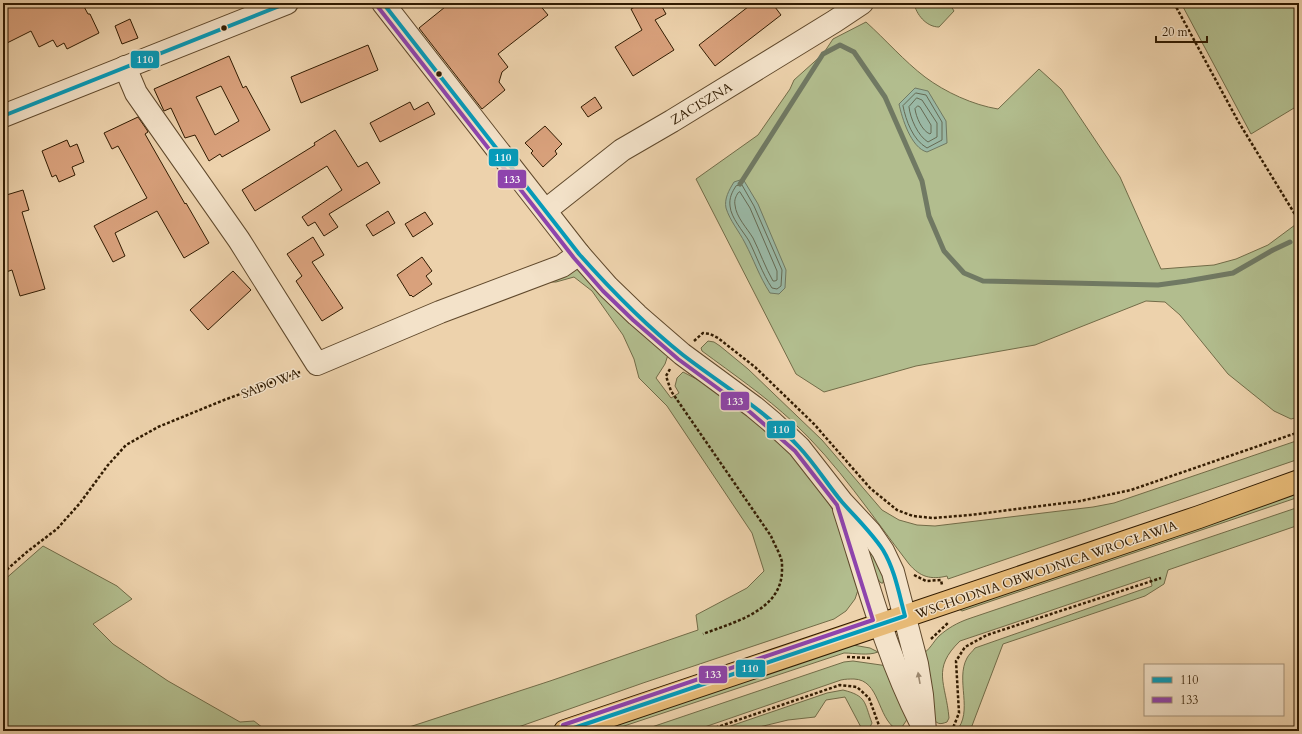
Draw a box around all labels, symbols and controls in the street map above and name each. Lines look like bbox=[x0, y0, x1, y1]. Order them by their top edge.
scale bar bbox=[1156, 18, 1207, 44]
unlabelled marker bbox=[219, 23, 229, 33]
text: 20 m bbox=[1162, 24, 1189, 40]
line badge: 110 bbox=[130, 50, 160, 69]
text: 110 bbox=[137, 52, 154, 67]
unlabelled marker bbox=[434, 69, 444, 79]
street label: ZACISZNA bbox=[667, 78, 736, 129]
line badge: 110 bbox=[488, 148, 519, 167]
text: 110 bbox=[495, 150, 512, 165]
line badge: 133 bbox=[497, 169, 527, 189]
text: 133 bbox=[504, 172, 521, 187]
street label: SADOWA bbox=[239, 364, 303, 403]
line badge: 133 bbox=[720, 391, 750, 411]
text: 133 bbox=[727, 394, 744, 409]
line badge: 110 bbox=[766, 420, 796, 439]
text: 110 bbox=[773, 422, 790, 437]
street label: WSCHODNIA OBWODNICA WROCŁAWIA bbox=[912, 516, 1180, 624]
line badge: 110 bbox=[735, 659, 766, 678]
text: 110 bbox=[742, 661, 759, 676]
legend bbox=[1144, 664, 1284, 716]
line badge: 133 bbox=[698, 665, 728, 684]
text: 133 bbox=[705, 667, 722, 682]
one-way arrow bbox=[916, 672, 922, 684]
text: 110 bbox=[1180, 672, 1198, 688]
text: 133 bbox=[1180, 692, 1198, 708]

